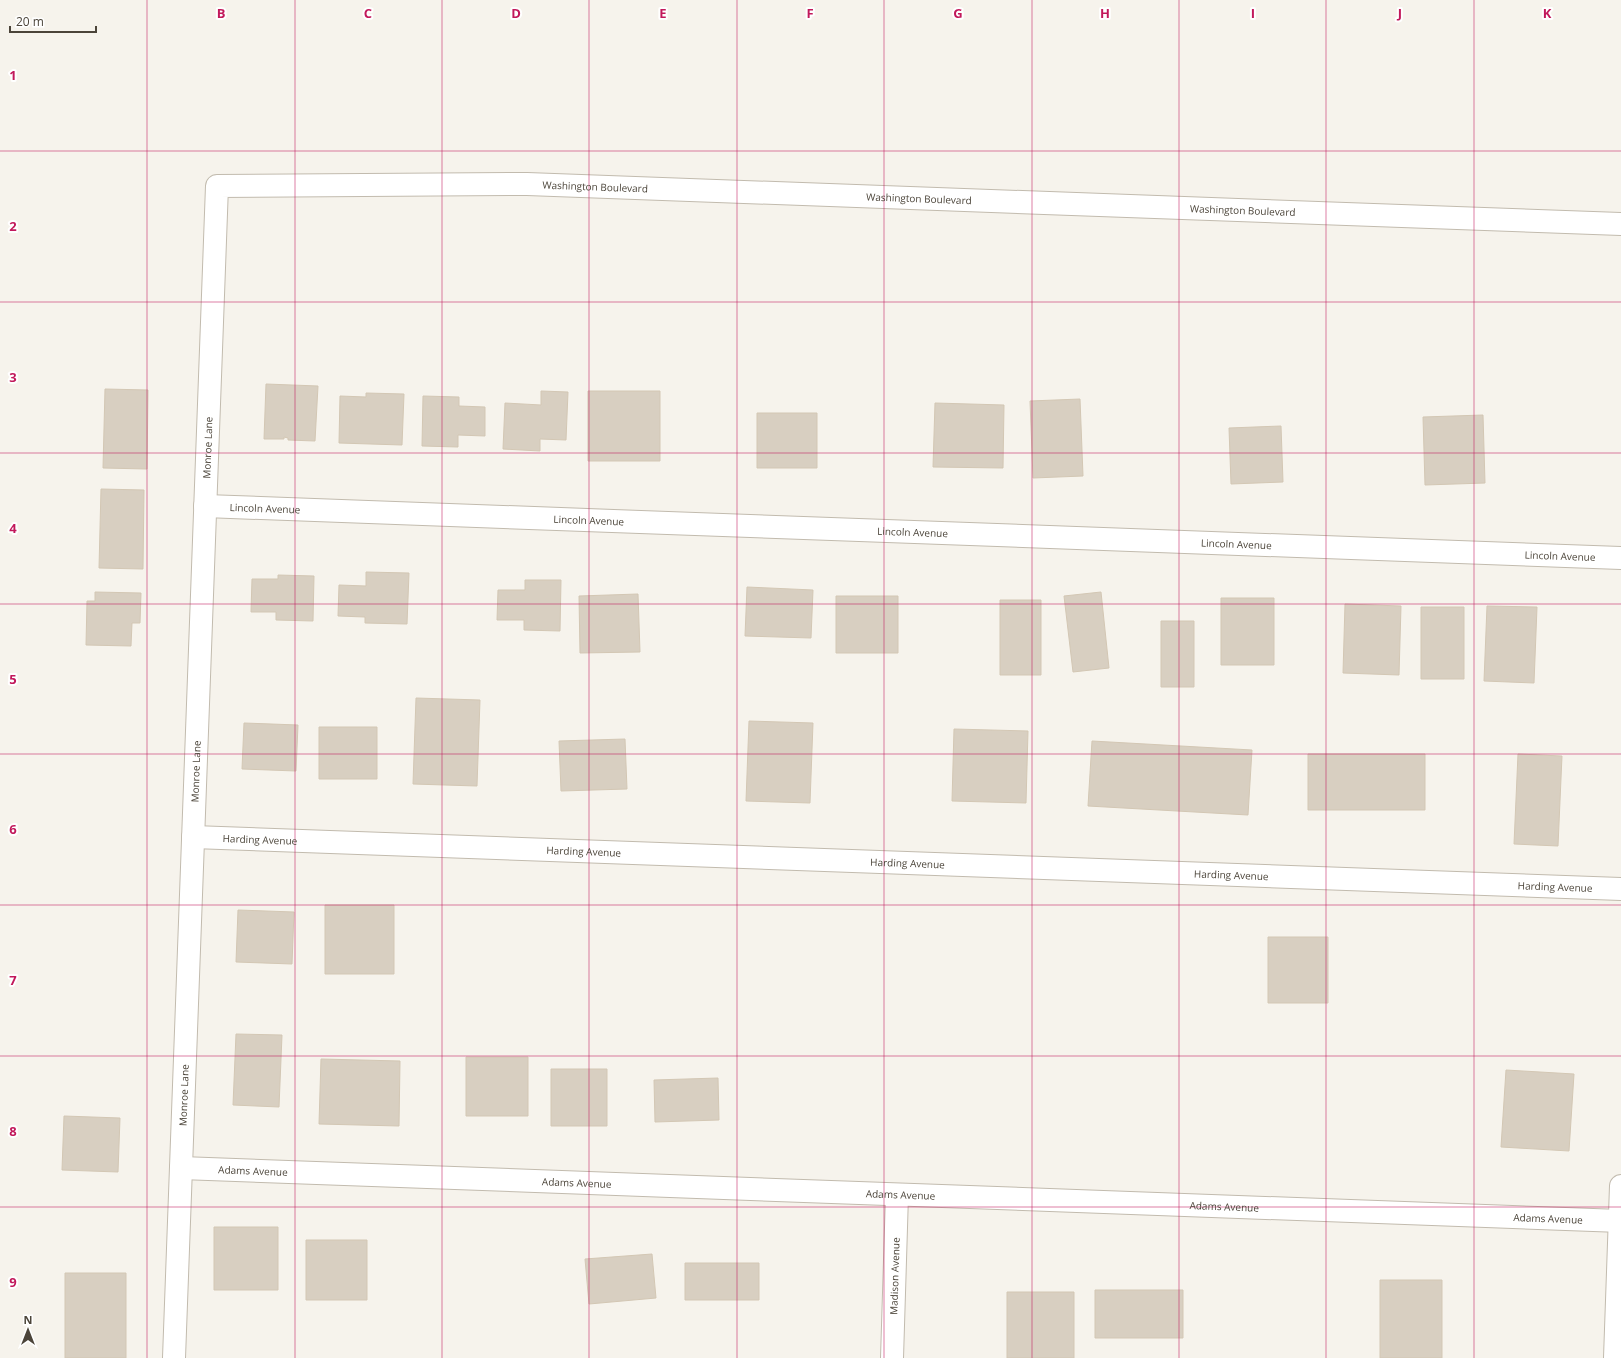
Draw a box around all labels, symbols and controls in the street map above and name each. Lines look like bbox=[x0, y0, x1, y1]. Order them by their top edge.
text: B bbox=[217, 4, 226, 22]
text: C bbox=[364, 4, 372, 22]
text: D bbox=[511, 4, 521, 22]
text: E bbox=[659, 4, 667, 22]
text: F bbox=[806, 4, 814, 22]
text: G bbox=[953, 4, 963, 22]
text: H bbox=[1100, 4, 1110, 22]
text: I bbox=[1251, 4, 1255, 22]
text: J bbox=[1397, 4, 1402, 22]
text: K bbox=[1543, 4, 1552, 22]
scale bar bbox=[10, 8, 96, 34]
text: 20 m bbox=[16, 13, 44, 30]
text: 1 bbox=[9, 66, 17, 84]
street label: Washington Boulevard bbox=[542, 178, 648, 195]
street label: Washington Boulevard bbox=[866, 189, 972, 207]
street label: Washington Boulevard bbox=[1190, 201, 1296, 219]
text: 2 bbox=[9, 217, 17, 235]
text: 3 bbox=[9, 368, 17, 386]
street label: Monroe Lane bbox=[199, 416, 216, 479]
street label: Lincoln Avenue bbox=[229, 500, 301, 517]
street label: Lincoln Avenue bbox=[553, 512, 625, 528]
text: 4 bbox=[9, 519, 17, 537]
street label: Lincoln Avenue bbox=[877, 524, 949, 540]
street label: Lincoln Avenue bbox=[1201, 536, 1272, 552]
street label: Lincoln Avenue bbox=[1524, 547, 1596, 564]
text: 5 bbox=[9, 670, 17, 688]
street label: Monroe Lane bbox=[187, 740, 204, 803]
text: 6 bbox=[9, 820, 17, 838]
street label: Harding Avenue bbox=[222, 831, 298, 848]
street label: Harding Avenue bbox=[546, 843, 622, 860]
street label: Harding Avenue bbox=[870, 855, 945, 871]
street label: Harding Avenue bbox=[1194, 866, 1269, 883]
street label: Harding Avenue bbox=[1518, 878, 1593, 895]
text: 7 bbox=[9, 971, 17, 989]
street label: Monroe Lane bbox=[176, 1064, 192, 1126]
text: 8 bbox=[9, 1122, 17, 1140]
street label: Adams Avenue bbox=[218, 1162, 288, 1179]
street label: Adams Avenue bbox=[542, 1174, 612, 1191]
street label: Adams Avenue bbox=[866, 1186, 936, 1203]
street label: Adams Avenue bbox=[1189, 1198, 1260, 1215]
street label: Adams Avenue bbox=[1513, 1210, 1583, 1227]
street label: Madison Avenue bbox=[886, 1237, 903, 1315]
text: 9 bbox=[9, 1273, 17, 1291]
north arrow bbox=[8, 1310, 48, 1350]
text: N bbox=[24, 1312, 32, 1327]

